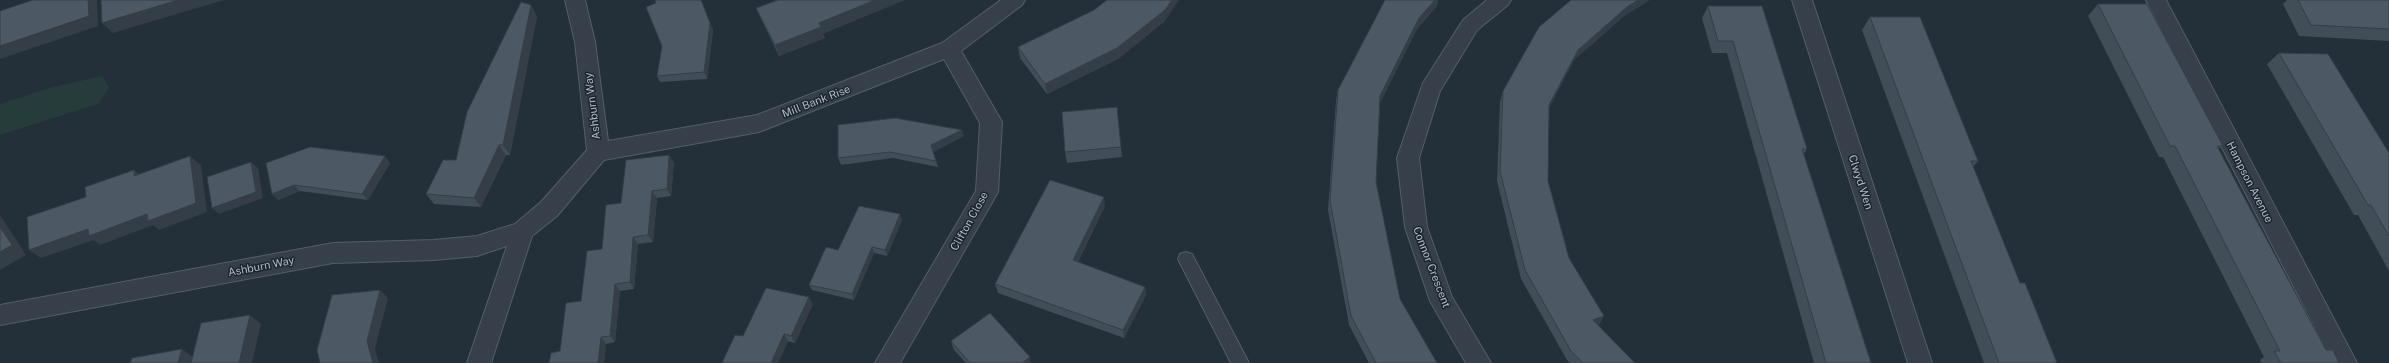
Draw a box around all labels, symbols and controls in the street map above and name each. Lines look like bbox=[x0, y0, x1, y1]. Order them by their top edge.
street label: Ashburn Way bbox=[582, 72, 602, 140]
street label: Mill Bank Rise bbox=[780, 82, 852, 120]
street label: Hampson Avenue bbox=[2224, 140, 2276, 224]
street label: Clwyd Wen bbox=[1847, 153, 1875, 211]
street label: Clifton Close bbox=[948, 189, 990, 253]
street label: Connor Crescent bbox=[1411, 225, 1453, 309]
street label: Ashburn Way bbox=[227, 254, 295, 278]

